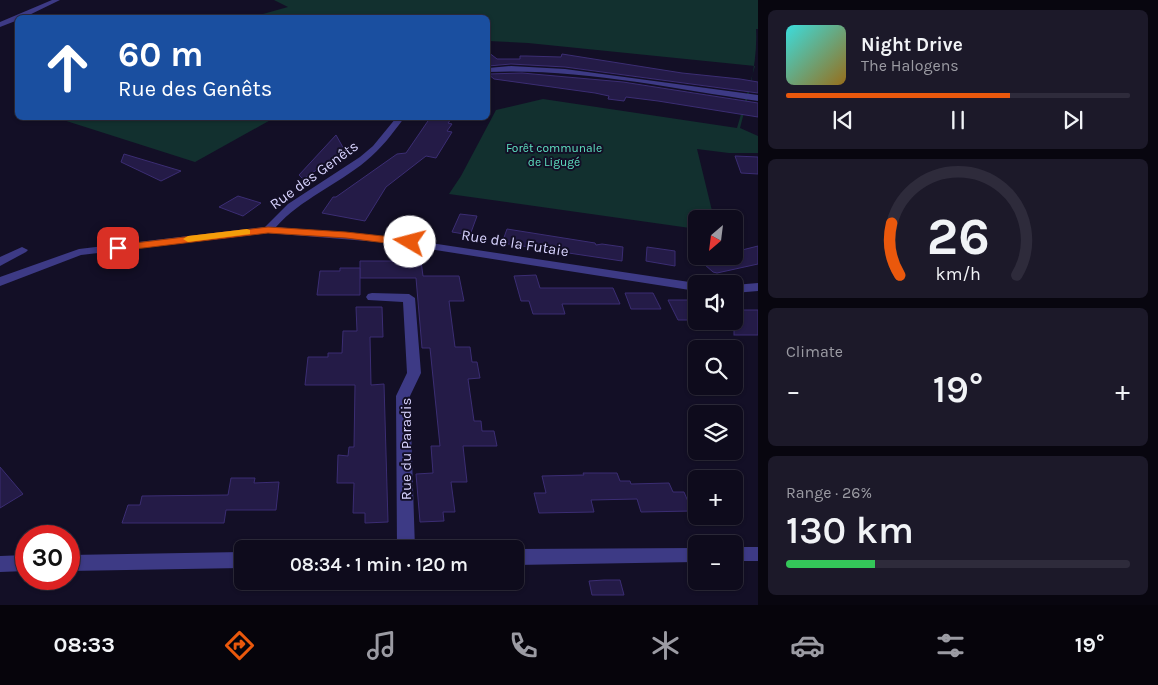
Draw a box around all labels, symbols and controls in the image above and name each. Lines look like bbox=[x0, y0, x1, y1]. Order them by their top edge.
text: 60 m bbox=[118, 34, 203, 75]
text: Night Drive bbox=[861, 34, 963, 56]
icon: ahead bbox=[35, 35, 100, 100]
text: The Halogens bbox=[861, 56, 959, 75]
text: Rue des Genêts bbox=[118, 76, 272, 102]
icon: previous bbox=[829, 106, 857, 134]
icon: pause bbox=[944, 106, 972, 134]
icon: next bbox=[1059, 106, 1087, 134]
street label: Rue des Genêts bbox=[266, 137, 362, 213]
park label: Forêt communale de Ligugé bbox=[506, 141, 602, 169]
text: 26 bbox=[926, 206, 990, 267]
north arrow bbox=[688, 210, 742, 265]
map controls bbox=[688, 210, 743, 590]
position arrow bbox=[383, 215, 435, 267]
street label: Rue de la Futaie bbox=[460, 226, 570, 260]
pin bbox=[97, 227, 139, 269]
icon: arrive bbox=[104, 234, 132, 262]
text: km/h bbox=[935, 264, 981, 285]
button: sound bbox=[688, 275, 743, 330]
button: search bbox=[688, 340, 743, 395]
text: Climate bbox=[786, 342, 843, 361]
text: 19° bbox=[933, 367, 983, 412]
text: − bbox=[786, 374, 801, 407]
text: + bbox=[1115, 374, 1130, 407]
street label: Rue du Paradis bbox=[397, 398, 415, 500]
button: layers bbox=[688, 405, 743, 460]
button: + bbox=[688, 470, 743, 525]
text: Range · 26% bbox=[786, 483, 872, 502]
text: 130 km bbox=[786, 508, 914, 553]
speed limit sign: 30 bbox=[15, 525, 80, 590]
button: − bbox=[688, 535, 743, 590]
text: 08:34 · 1 min · 120 m bbox=[290, 554, 468, 576]
icon: directions bbox=[222, 628, 257, 663]
icon: music bbox=[364, 628, 399, 663]
icon: phone bbox=[506, 628, 541, 663]
icon: climate bbox=[648, 628, 683, 663]
icon: car bbox=[790, 628, 825, 663]
icon: filters bbox=[933, 628, 968, 663]
text: 08:33 bbox=[54, 632, 115, 658]
text: 19° bbox=[1075, 632, 1104, 658]

